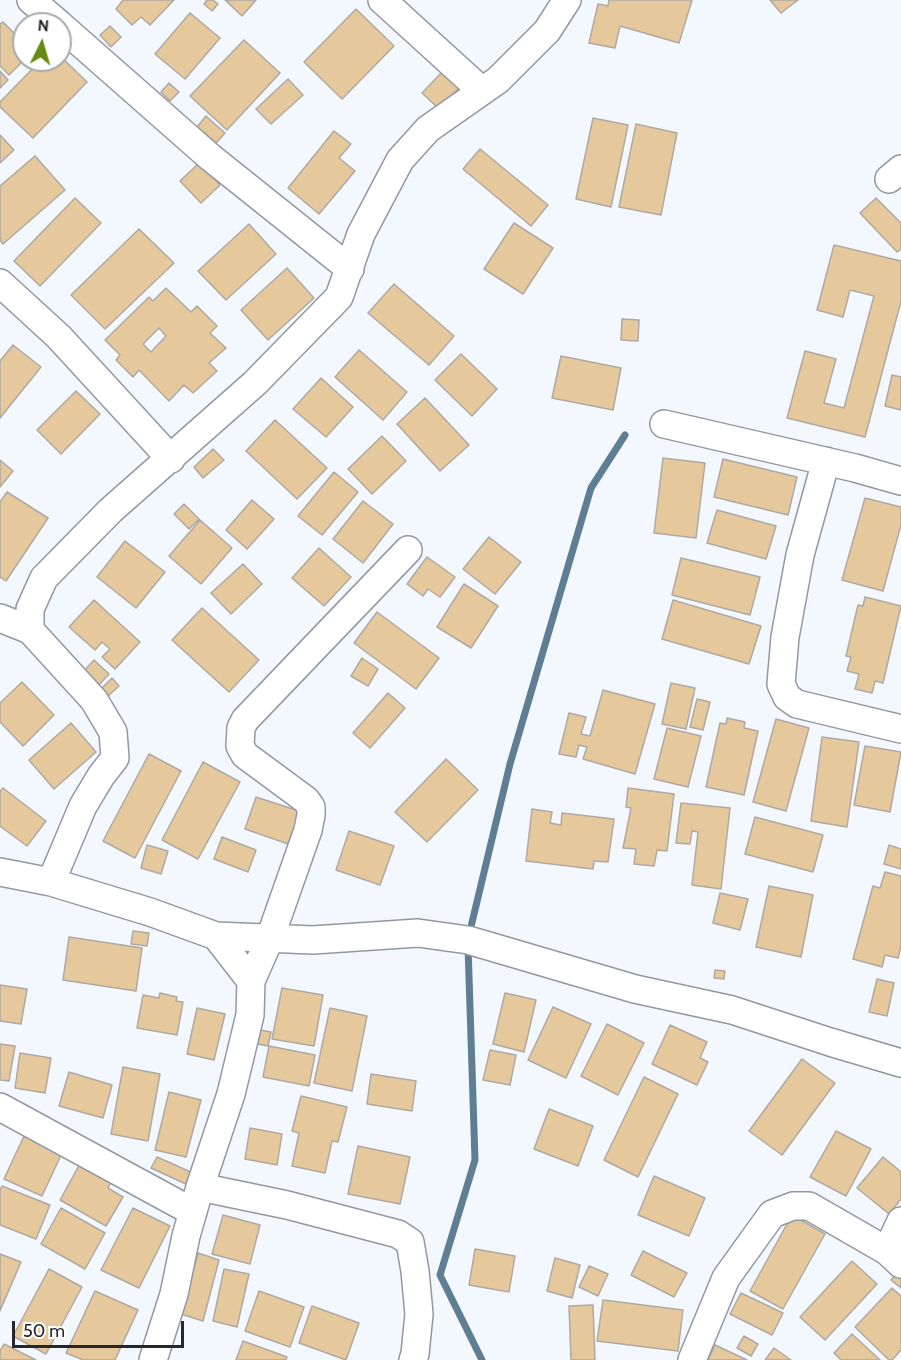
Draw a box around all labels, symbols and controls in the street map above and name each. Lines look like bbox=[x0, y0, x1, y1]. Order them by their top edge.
north arrow bbox=[12, 12, 72, 72]
text: N bbox=[37, 16, 50, 36]
scale bar bbox=[15, 1309, 188, 1347]
text: 50 m bbox=[23, 1320, 65, 1342]

